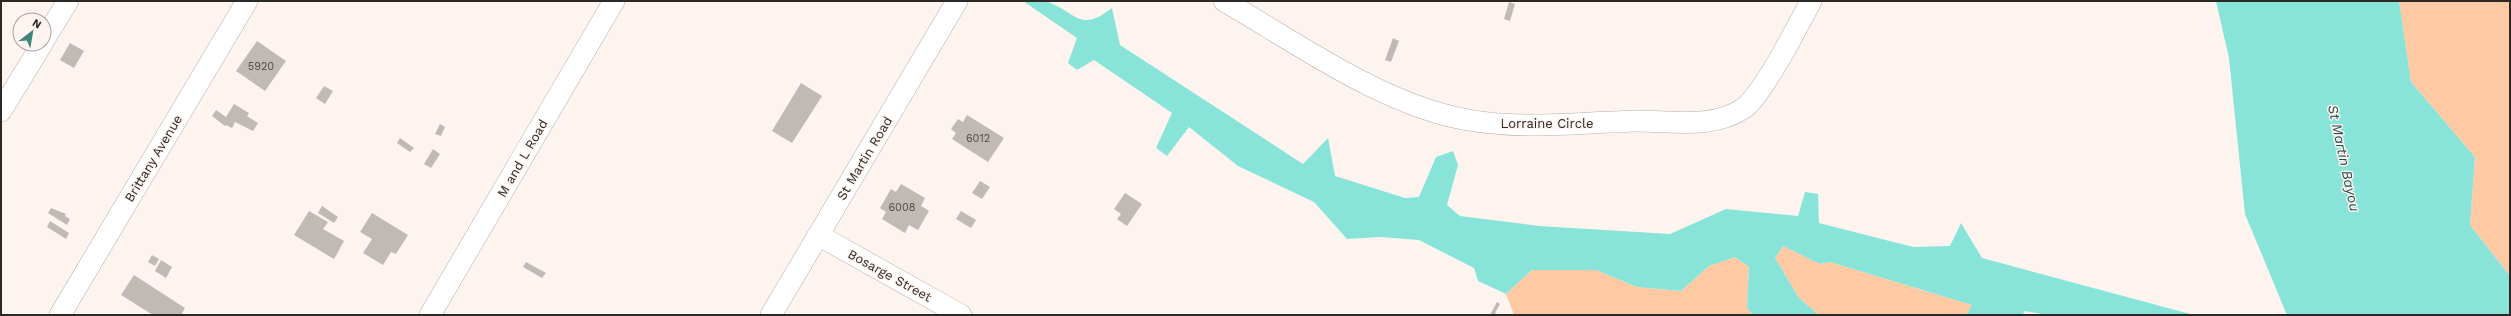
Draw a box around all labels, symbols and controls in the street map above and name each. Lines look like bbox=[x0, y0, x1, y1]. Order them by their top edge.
north arrow bbox=[12, 12, 52, 52]
text: N bbox=[30, 16, 44, 32]
house number: 5920 bbox=[248, 60, 274, 73]
water label: St Martin Bayou bbox=[2325, 103, 2363, 213]
street label: Brittany Avenue bbox=[122, 112, 185, 204]
street label: St Martin Road bbox=[834, 114, 895, 203]
street label: Lorraine Circle bbox=[1501, 116, 1593, 131]
street label: M and L Road bbox=[494, 117, 551, 200]
house number: 6012 bbox=[966, 132, 990, 145]
house number: 6008 bbox=[888, 201, 916, 214]
street label: Bosarge Street bbox=[845, 246, 935, 305]

